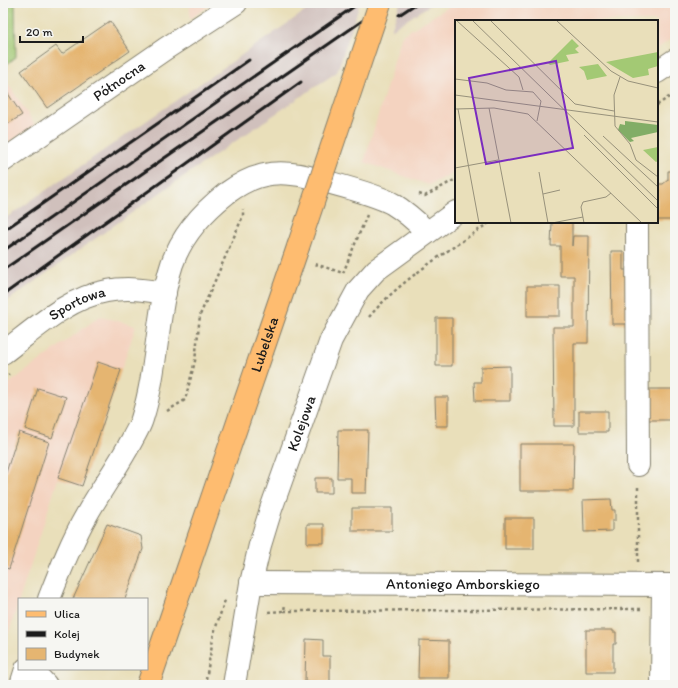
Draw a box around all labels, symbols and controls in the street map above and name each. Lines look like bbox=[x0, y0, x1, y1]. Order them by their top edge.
scale bar bbox=[20, 18, 83, 44]
inset map bbox=[455, 20, 658, 223]
text: 20 m bbox=[26, 25, 53, 39]
street label: Północna bbox=[90, 56, 149, 105]
street label: Sportowa bbox=[45, 282, 107, 324]
street label: Lubelska bbox=[247, 314, 282, 374]
street label: Kolejowa bbox=[283, 393, 320, 454]
street label: Antoniego Amborskiego bbox=[386, 575, 540, 593]
legend bbox=[18, 598, 148, 670]
text: Ulica bbox=[54, 607, 80, 621]
text: Kolej bbox=[54, 627, 80, 641]
text: Budynek bbox=[54, 647, 100, 661]

